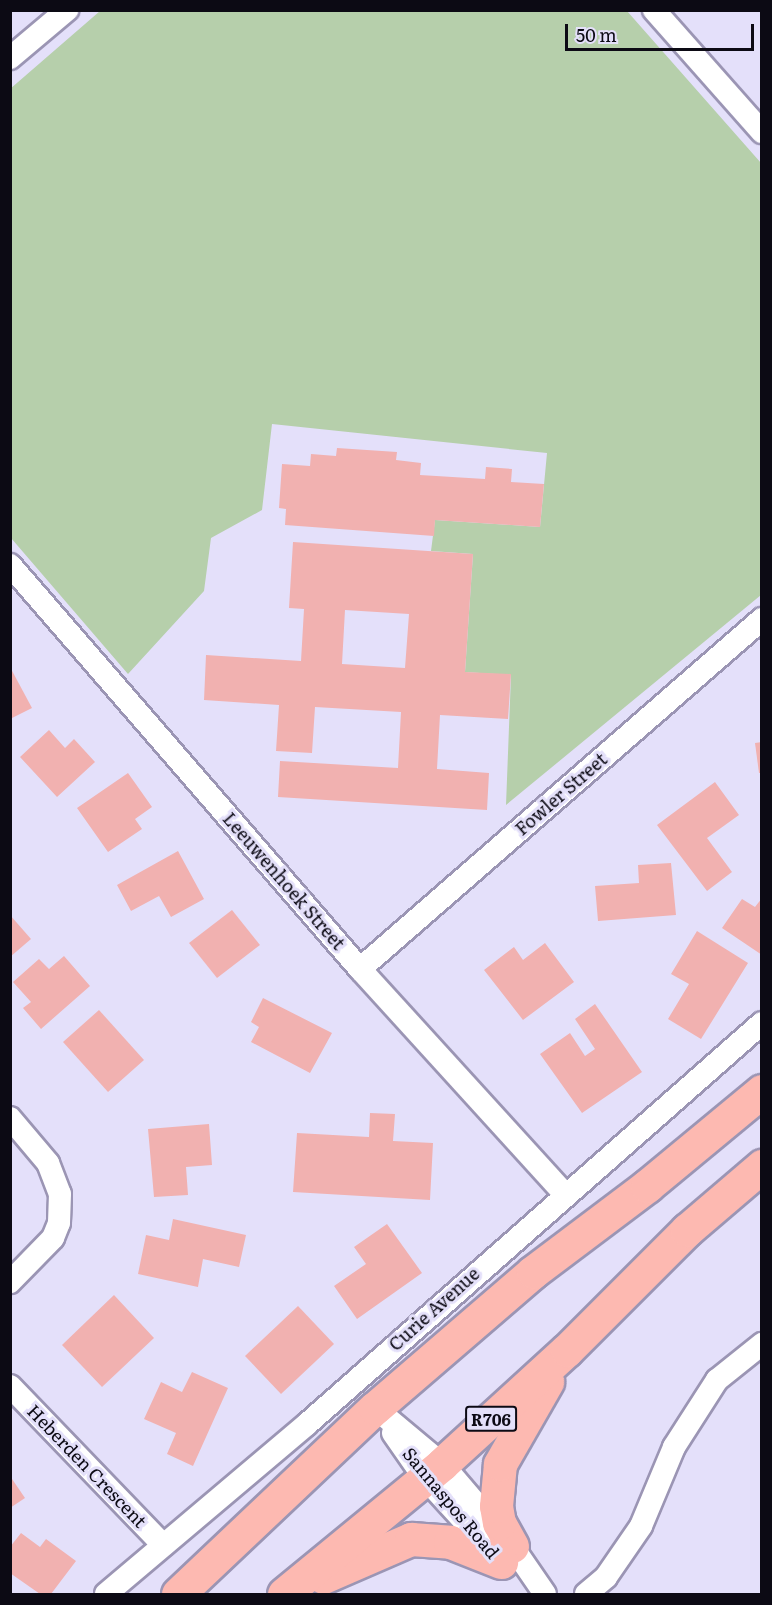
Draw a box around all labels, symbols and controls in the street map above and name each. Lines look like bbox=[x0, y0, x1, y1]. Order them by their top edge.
scale bar bbox=[568, 12, 757, 50]
text: 50 m bbox=[576, 21, 617, 48]
street label: Fowler Street bbox=[511, 748, 611, 840]
street label: Leeuwenhoek Street bbox=[218, 808, 350, 954]
street label: Curie Avenue bbox=[384, 1263, 484, 1355]
street label: Heberden Crescent bbox=[23, 1400, 151, 1532]
road number: R706 bbox=[464, 1406, 518, 1432]
street label: Sannaspos Road bbox=[398, 1443, 504, 1563]

